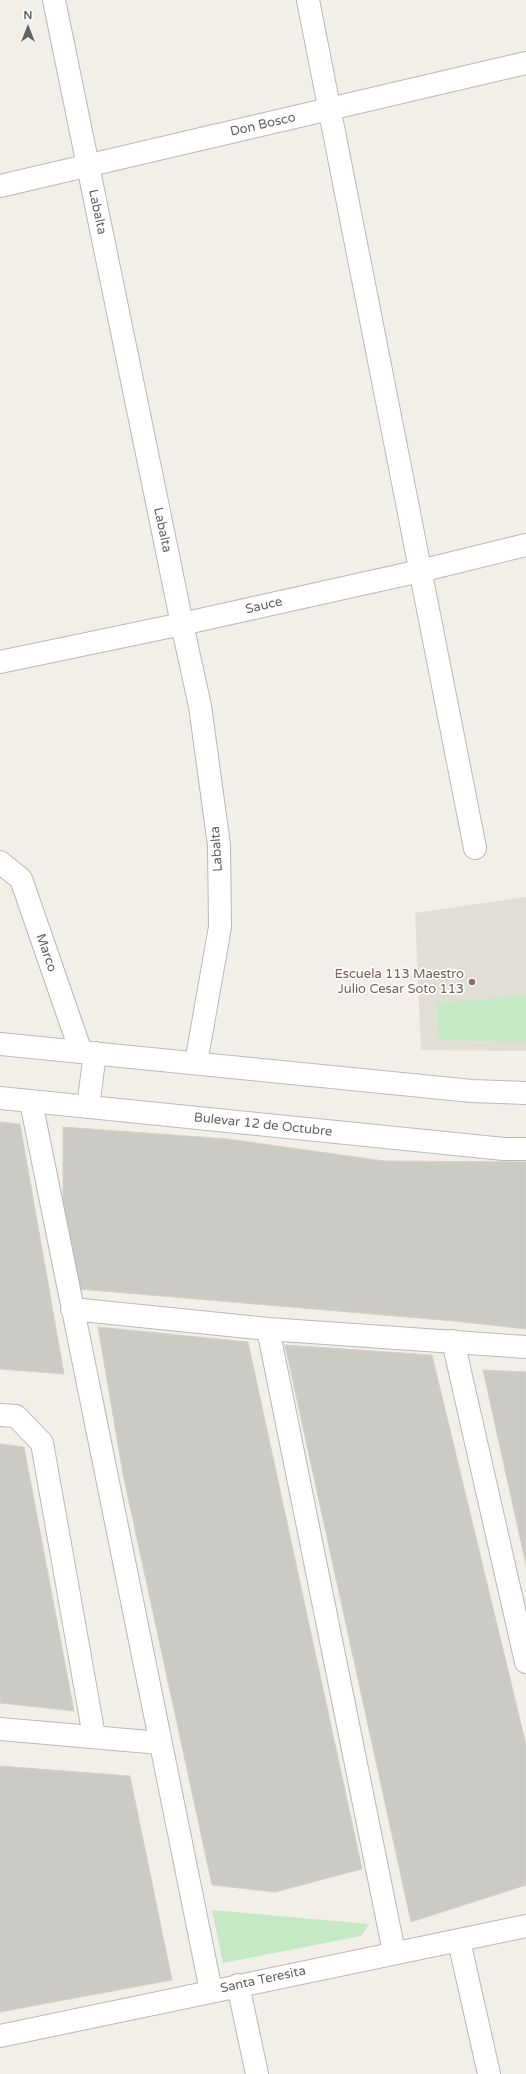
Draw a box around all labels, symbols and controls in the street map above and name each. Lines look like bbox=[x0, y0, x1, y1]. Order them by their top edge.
north arrow bbox=[8, 8, 48, 48]
text: N bbox=[24, 9, 32, 22]
street label: Don Bosco bbox=[229, 110, 297, 140]
street label: Labalta bbox=[85, 188, 109, 236]
street label: Labalta bbox=[150, 506, 174, 554]
street label: Sauce bbox=[244, 594, 284, 618]
street label: Labalta bbox=[208, 826, 226, 872]
street label: Marco bbox=[32, 932, 60, 974]
place label: Escuela 113 Maestro Julio Cesar Soto 113 bbox=[334, 967, 464, 998]
marker: Escuela 113 Maestro Julio Cesar Soto 113 bbox=[467, 977, 477, 987]
street label: Bulevar 12 de Octubre bbox=[193, 1110, 333, 1140]
street label: Santa Teresita bbox=[219, 1963, 307, 1997]

